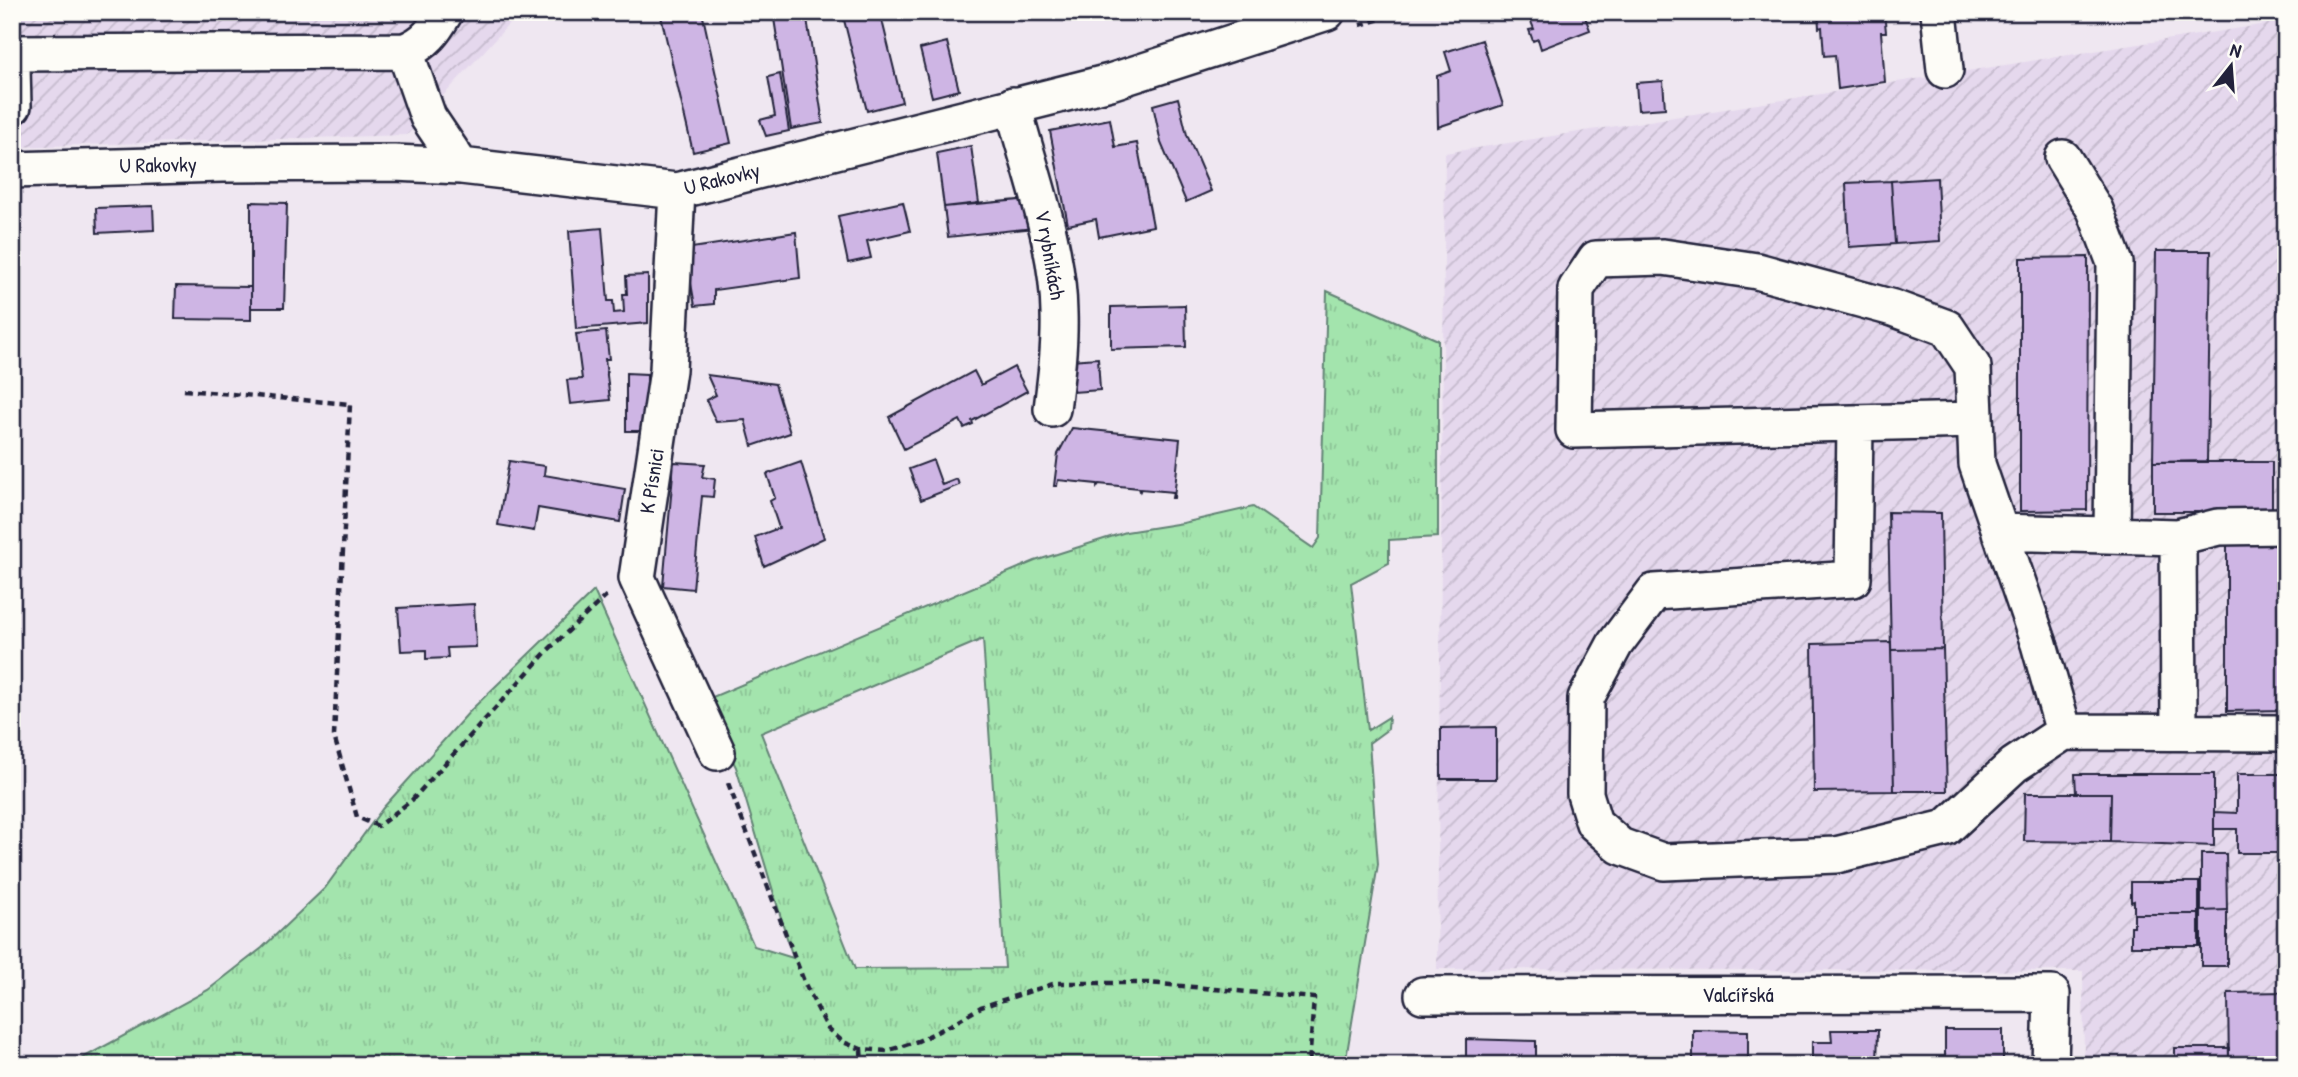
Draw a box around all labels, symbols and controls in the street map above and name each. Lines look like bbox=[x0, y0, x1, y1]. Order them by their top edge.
north arrow bbox=[2196, 32, 2266, 102]
text: N bbox=[2227, 36, 2245, 64]
street label: U Rakovky bbox=[119, 149, 197, 180]
street label: U Rakovky bbox=[681, 155, 763, 202]
street label: V rybníkách bbox=[1028, 208, 1073, 302]
street label: K Písnici bbox=[632, 446, 671, 516]
street label: Valcířská bbox=[1702, 980, 1774, 1009]

